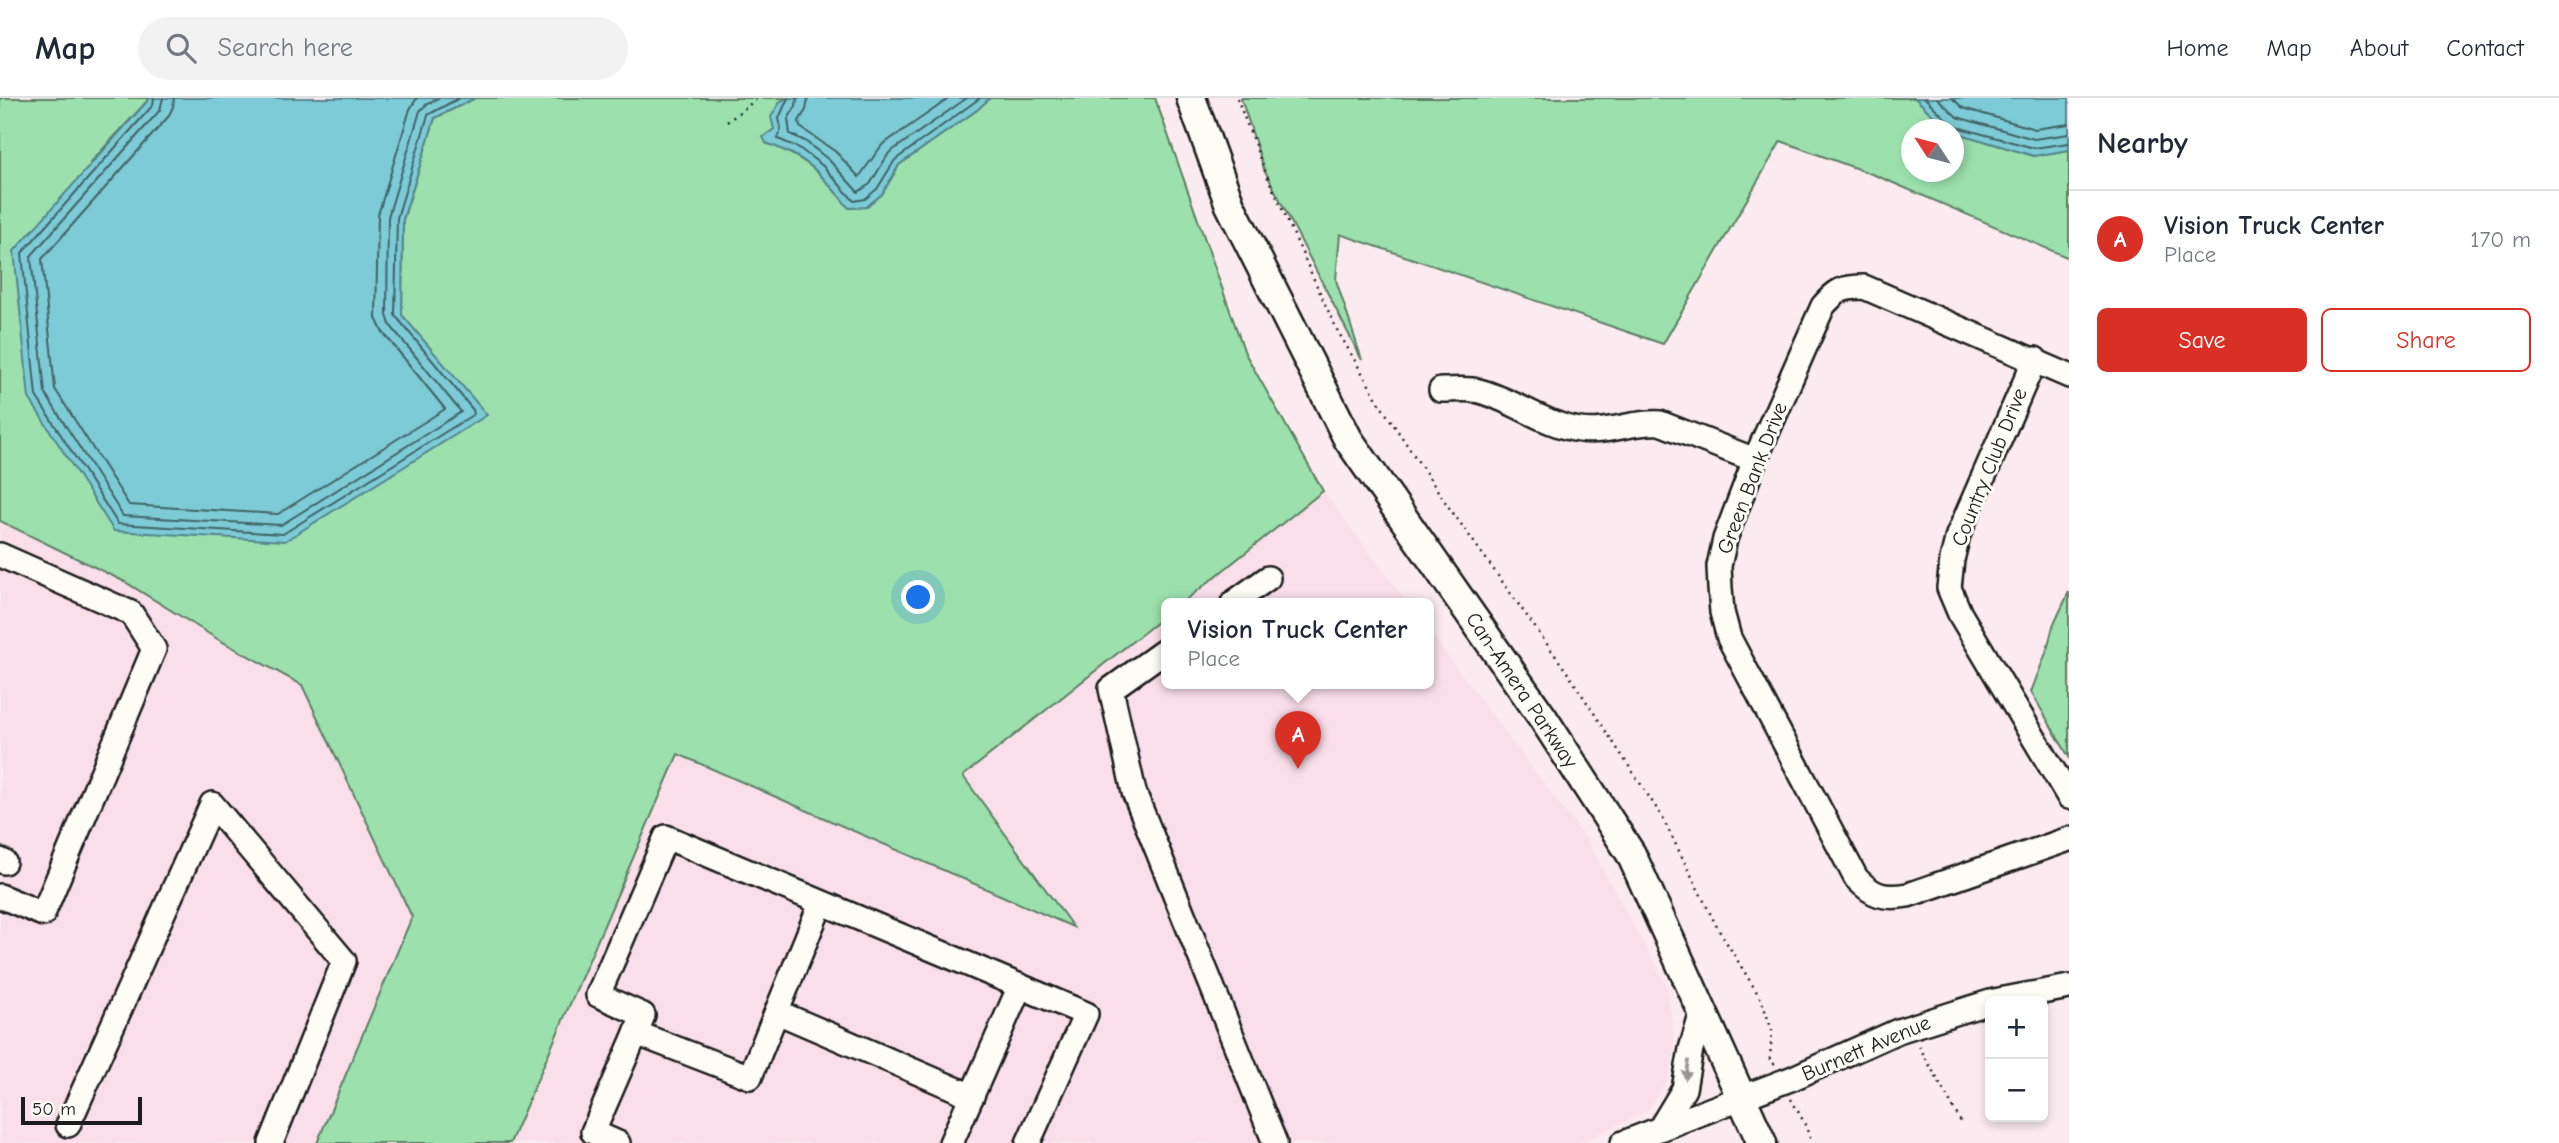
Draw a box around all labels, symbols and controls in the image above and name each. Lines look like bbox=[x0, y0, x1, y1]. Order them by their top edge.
search box bbox=[138, 17, 628, 80]
text: Map bbox=[35, 29, 96, 67]
icon: search bbox=[162, 29, 200, 67]
text: Search here bbox=[218, 33, 353, 63]
text: Home bbox=[2167, 34, 2228, 62]
text: Map bbox=[2266, 34, 2312, 62]
text: About bbox=[2350, 34, 2408, 62]
text: Contact bbox=[2446, 34, 2524, 62]
north arrow bbox=[1901, 119, 1964, 182]
text: Nearby bbox=[2097, 126, 2188, 161]
text: Vision Truck Center bbox=[2164, 211, 2384, 241]
text: A bbox=[2114, 226, 2126, 253]
text: 170 m bbox=[2470, 226, 2531, 253]
text: Place bbox=[2164, 241, 2216, 268]
button: Save bbox=[2097, 308, 2307, 372]
button: Share bbox=[2321, 308, 2531, 372]
street label: Country Club Drive bbox=[1946, 384, 2032, 550]
street label: Green Bank Drive bbox=[1712, 399, 1792, 557]
your location bbox=[901, 580, 935, 614]
popup bbox=[1161, 598, 1434, 689]
street label: Can-Amera Parkway bbox=[1461, 608, 1583, 773]
text: Vision Truck Center bbox=[1188, 615, 1407, 645]
text: Place bbox=[1188, 645, 1240, 672]
pin: A bbox=[1275, 711, 1321, 769]
map controls bbox=[1985, 996, 2048, 1122]
button: + bbox=[1985, 996, 2048, 1059]
street label: Burnett Avenue bbox=[1798, 1010, 1934, 1086]
one-way arrow bbox=[1681, 1059, 1692, 1081]
button: − bbox=[1985, 1059, 2048, 1122]
scale bar bbox=[21, 1094, 142, 1126]
text: 50 m bbox=[32, 1098, 76, 1120]

